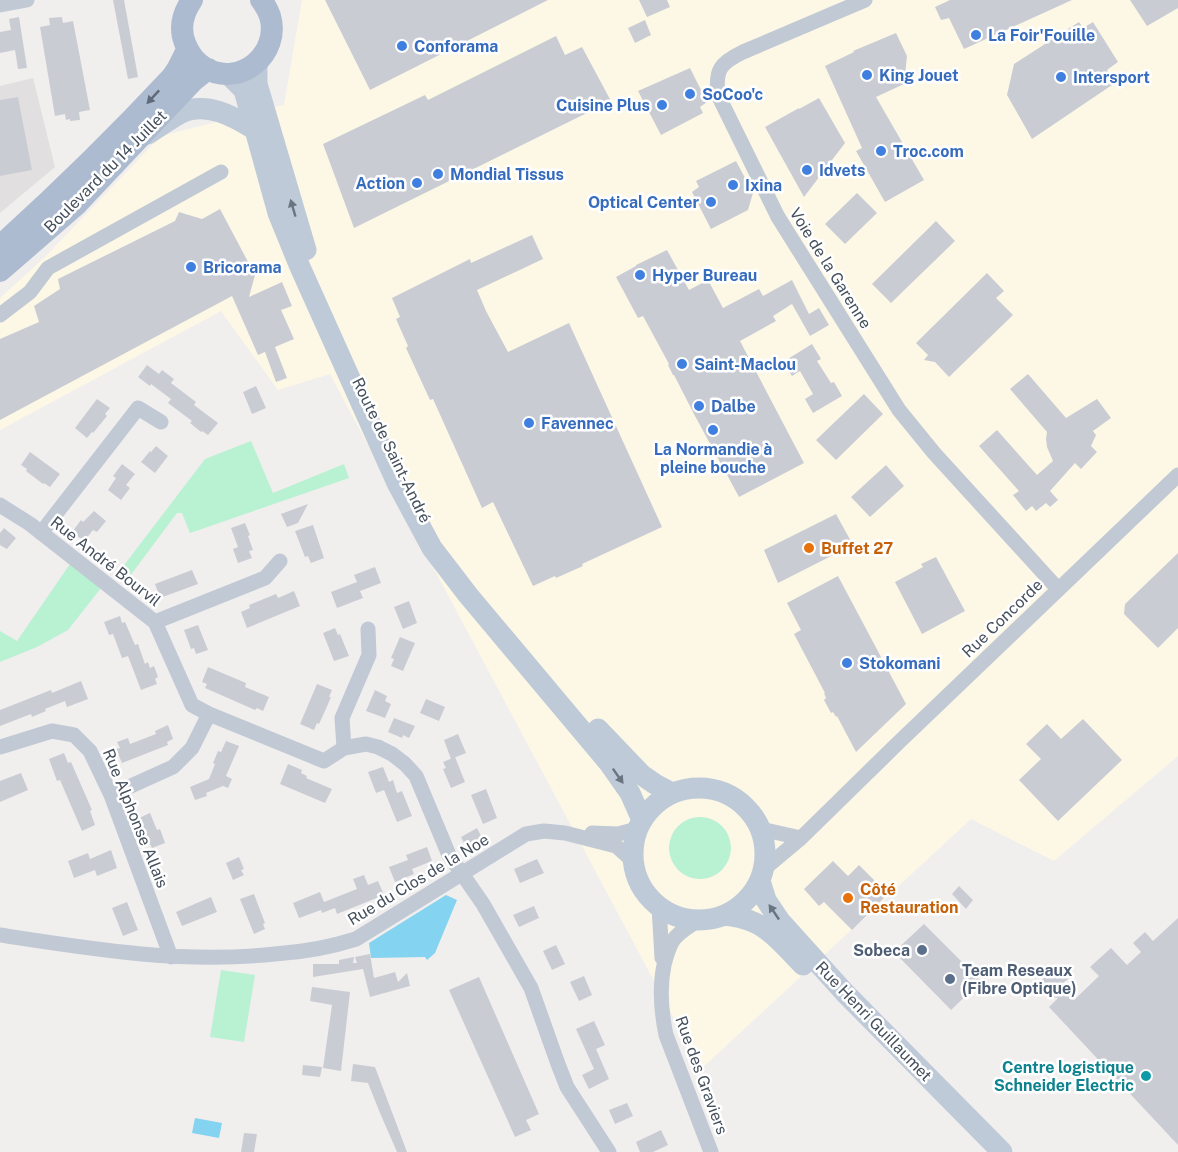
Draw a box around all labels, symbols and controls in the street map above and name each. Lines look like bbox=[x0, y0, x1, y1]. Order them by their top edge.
place label: La Foir'Fouille bbox=[988, 26, 1095, 45]
marker: La Foir'Fouille bbox=[969, 28, 983, 42]
place label: Conforama bbox=[414, 37, 498, 56]
marker: Conforama bbox=[395, 39, 409, 53]
place label: King Jouet bbox=[879, 66, 959, 85]
marker: King Jouet bbox=[860, 68, 874, 82]
place label: Intersport bbox=[1073, 68, 1150, 87]
marker: Intersport bbox=[1054, 70, 1068, 84]
place label: SoCoo'c bbox=[702, 85, 763, 104]
marker: SoCoo'c bbox=[683, 87, 697, 101]
one-way arrow bbox=[147, 89, 160, 104]
place label: Cuisine Plus bbox=[556, 96, 650, 115]
marker: Cuisine Plus bbox=[655, 98, 669, 112]
street label: Boulevard du 14 Juillet bbox=[40, 106, 171, 237]
place label: Troc.com bbox=[893, 142, 964, 161]
marker: Troc.com bbox=[874, 144, 888, 158]
place label: Idvets bbox=[819, 161, 866, 180]
marker: Idvets bbox=[800, 163, 814, 177]
place label: Mondial Tissus bbox=[450, 165, 564, 184]
marker: Mondial Tissus bbox=[431, 167, 445, 181]
place label: Action bbox=[356, 174, 405, 193]
marker: Action bbox=[410, 176, 424, 190]
place label: Ixina bbox=[745, 176, 782, 195]
marker: Ixina bbox=[726, 178, 740, 192]
place label: Optical Center bbox=[588, 193, 699, 212]
marker: Optical Center bbox=[704, 195, 718, 209]
one-way arrow bbox=[288, 198, 297, 216]
street label: Voie de la Garenne bbox=[786, 204, 875, 332]
place label: Bricorama bbox=[203, 258, 282, 277]
marker: Bricorama bbox=[184, 260, 198, 274]
place label: Hyper Bureau bbox=[652, 266, 757, 285]
marker: Hyper Bureau bbox=[633, 268, 647, 282]
place label: Saint-Maclou bbox=[694, 355, 796, 374]
marker: Saint-Maclou bbox=[675, 357, 689, 371]
street label: Route de Saint-André bbox=[348, 374, 435, 526]
place label: Dalbe bbox=[711, 397, 756, 416]
marker: Dalbe bbox=[692, 399, 706, 413]
place label: Favennec bbox=[541, 414, 614, 433]
marker: Favennec bbox=[522, 416, 536, 430]
marker: La Normandie à pleine bouche bbox=[706, 423, 720, 437]
place label: La Normandie à pleine bouche bbox=[654, 440, 772, 477]
street label: Rue André Bourvil bbox=[47, 512, 165, 610]
place label: Buffet 27 bbox=[821, 539, 893, 558]
marker: Buffet 27 bbox=[802, 541, 816, 555]
street label: Rue Concorde bbox=[958, 575, 1047, 662]
place label: Stokomani bbox=[859, 654, 941, 673]
marker: Stokomani bbox=[840, 656, 854, 670]
street label: Rue Alphonse Allais bbox=[99, 746, 172, 891]
one-way arrow bbox=[612, 767, 624, 783]
street label: Rue du Clos de la Noe bbox=[344, 830, 492, 929]
place label: Côté Restauration bbox=[860, 880, 959, 917]
marker: Côté Restauration bbox=[841, 891, 855, 905]
one-way arrow bbox=[768, 904, 780, 920]
place label: Sobeca bbox=[853, 941, 910, 960]
marker: Sobeca bbox=[915, 943, 929, 957]
street label: Rue Henri Guillaumet bbox=[812, 958, 936, 1085]
place label: Team Reseaux (Fibre Optique) bbox=[962, 961, 1077, 998]
marker: Team Reseaux (Fibre Optique) bbox=[943, 972, 957, 986]
street label: Rue des Graviers bbox=[671, 1013, 732, 1137]
place label: Centre logistique Schneider Electric bbox=[994, 1058, 1134, 1095]
marker: Centre logistique Schneider Electric bbox=[1139, 1069, 1153, 1083]

